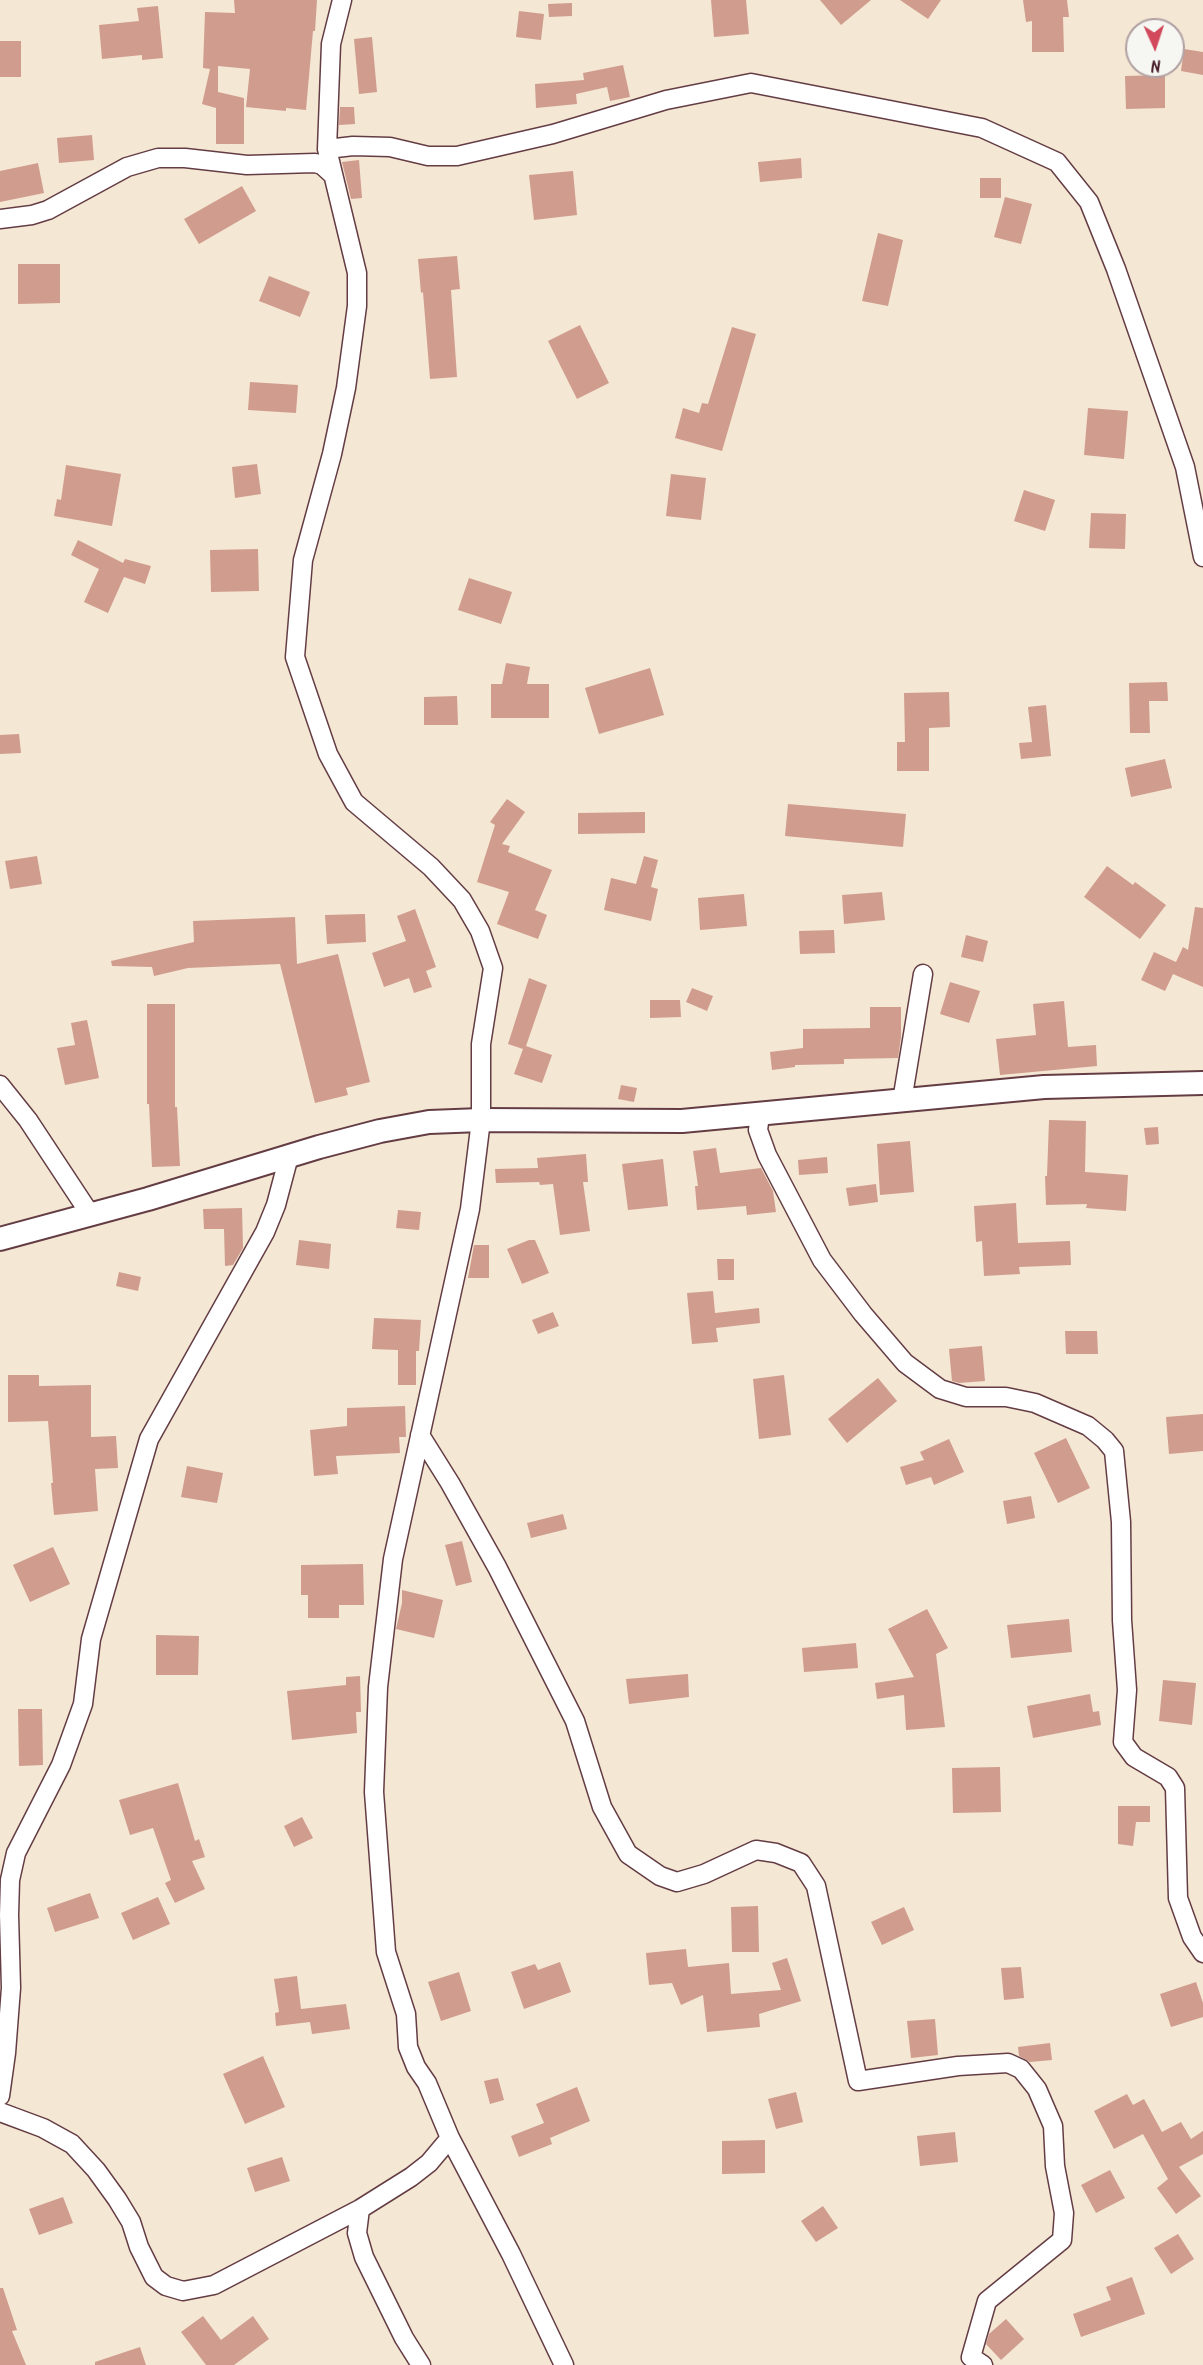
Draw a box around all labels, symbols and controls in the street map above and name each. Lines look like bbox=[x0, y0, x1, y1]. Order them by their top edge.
north arrow bbox=[1125, 18, 1185, 78]
text: N bbox=[1150, 52, 1162, 77]

